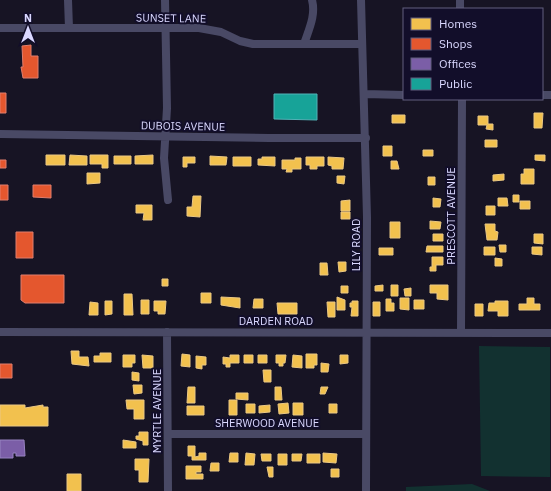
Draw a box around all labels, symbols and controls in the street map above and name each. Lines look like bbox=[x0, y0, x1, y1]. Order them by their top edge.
north arrow bbox=[8, 8, 48, 48]
legend bbox=[403, 8, 543, 100]
street label: SUNSET LANE bbox=[136, 10, 206, 26]
text: N bbox=[24, 11, 32, 25]
text: Homes bbox=[439, 16, 477, 31]
text: Shops bbox=[439, 36, 472, 51]
text: Offices bbox=[439, 56, 477, 71]
text: Public bbox=[439, 76, 472, 91]
street label: DUBOIS AVENUE bbox=[141, 118, 225, 134]
street label: PRESCOTT AVENUE bbox=[444, 167, 458, 265]
street label: LILY ROAD bbox=[349, 219, 363, 271]
street label: DARDEN ROAD bbox=[239, 314, 313, 328]
street label: MYRTLE AVENUE bbox=[150, 369, 164, 453]
street label: SHERWOOD AVENUE bbox=[215, 416, 319, 430]

